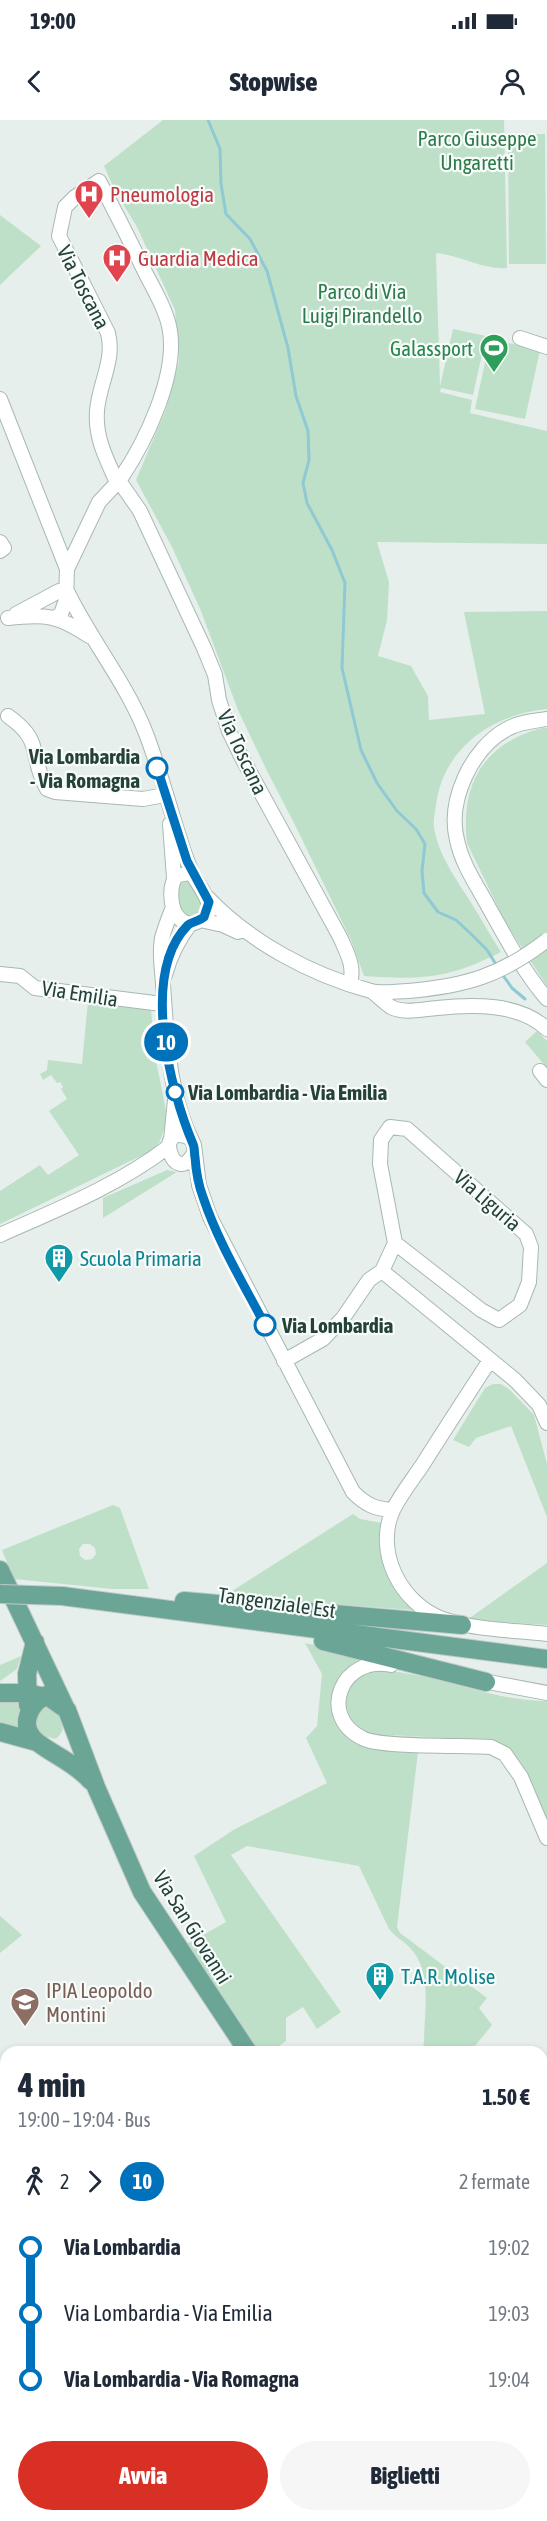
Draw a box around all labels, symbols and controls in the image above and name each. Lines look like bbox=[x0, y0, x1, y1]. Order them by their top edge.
text: 19:00 bbox=[30, 8, 76, 34]
icon: back bbox=[18, 65, 51, 98]
icon: person bbox=[496, 65, 529, 98]
text: Stopwise bbox=[229, 66, 318, 97]
park label: Parco Giuseppe Ungaretti bbox=[418, 126, 536, 174]
hospital icon: Pneumologia bbox=[73, 178, 105, 220]
place label: Pneumologia bbox=[110, 182, 214, 206]
street label: Via Toscana bbox=[53, 241, 115, 333]
hospital icon: Guardia Medica bbox=[101, 242, 133, 284]
place label: Guardia Medica bbox=[138, 246, 258, 270]
park label: Parco di Via Luigi Pirandello bbox=[302, 279, 422, 327]
sports icon: Galassport bbox=[478, 332, 510, 374]
place label: Galassport bbox=[390, 336, 473, 360]
street label: Via Toscana bbox=[213, 706, 273, 798]
place label: Via Lombardia - Via Romagna bbox=[28, 744, 140, 792]
marker: Via Lombardia - Via Romagna bbox=[146, 757, 168, 779]
street label: Via Emilia bbox=[40, 975, 120, 1011]
line badge: 10 bbox=[139, 1022, 193, 1062]
text: 10 bbox=[156, 1030, 176, 1054]
place label: Via Lombardia - Via Emilia bbox=[187, 1080, 387, 1104]
marker: Via Lombardia - Via Emilia bbox=[166, 1083, 184, 1101]
street label: Via Liguria bbox=[450, 1164, 526, 1236]
building icon: Scuola Primaria bbox=[43, 1242, 75, 1284]
place label: Scuola Primaria bbox=[80, 1246, 202, 1270]
place label: Via Lombardia bbox=[281, 1313, 394, 1337]
marker: Via Lombardia bbox=[254, 1314, 276, 1336]
street label: Tangenziale Est bbox=[217, 1582, 337, 1622]
street label: Via San Giovanni bbox=[149, 1866, 237, 1988]
building icon: T.A.R. Molise bbox=[364, 1960, 396, 2002]
place label: T.A.R. Molise bbox=[401, 1964, 495, 1988]
place label: IPIA Leopoldo Montini bbox=[46, 1978, 153, 2026]
school or university icon: IPIA Leopoldo Montini bbox=[9, 1986, 41, 2028]
text: 4 min bbox=[18, 2066, 85, 2104]
text: 1.50 € bbox=[482, 2084, 530, 2110]
text: 19:00 – 19:04 · Bus bbox=[18, 2108, 151, 2131]
icon: walk bbox=[18, 2165, 51, 2198]
icon: forward bbox=[78, 2165, 111, 2198]
text: 10 bbox=[132, 2169, 152, 2193]
text: 2 bbox=[60, 2170, 69, 2193]
text: 2 fermate bbox=[459, 2170, 530, 2193]
text: Via Lombardia bbox=[64, 2234, 181, 2260]
text: 19:02 bbox=[488, 2236, 530, 2259]
text: Via Lombardia - Via Emilia bbox=[64, 2300, 273, 2326]
text: 19:03 bbox=[488, 2302, 530, 2325]
text: Via Lombardia - Via Romagna bbox=[64, 2366, 299, 2392]
text: 19:04 bbox=[488, 2368, 530, 2391]
button: Avvia bbox=[18, 2441, 268, 2510]
button: Biglietti bbox=[280, 2441, 530, 2510]

